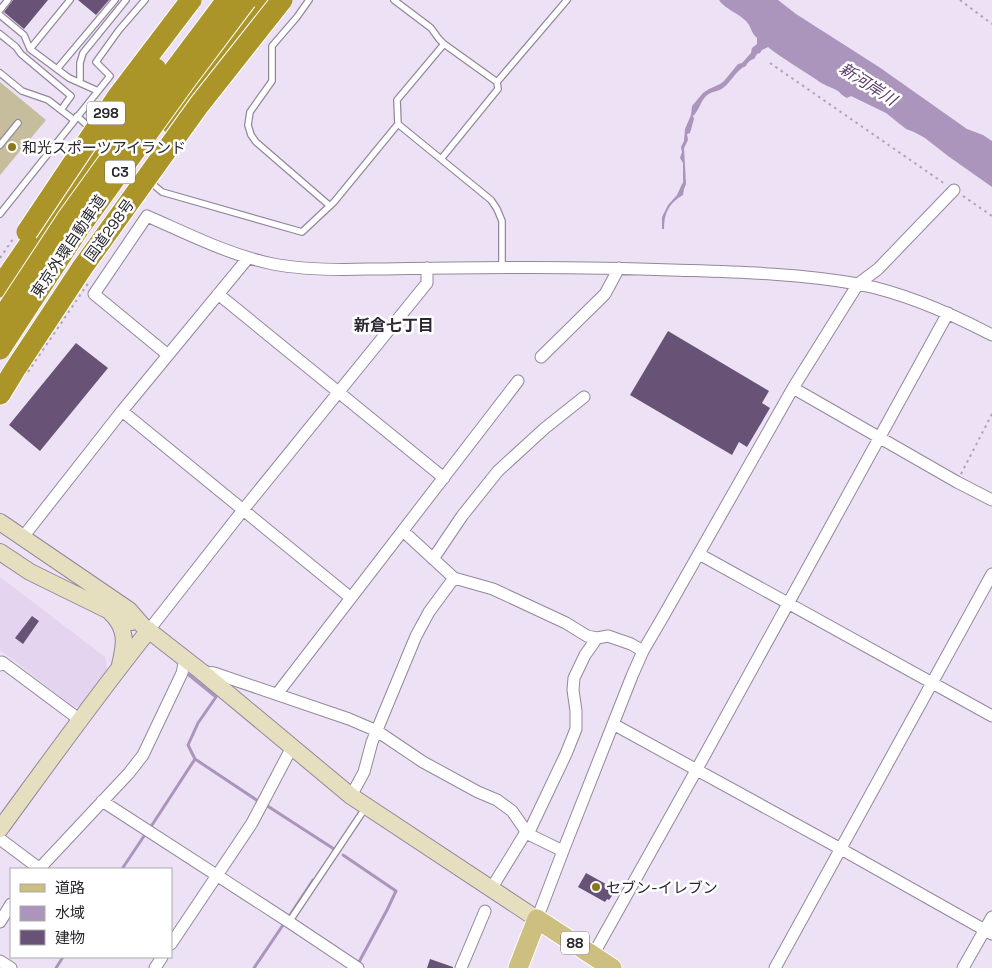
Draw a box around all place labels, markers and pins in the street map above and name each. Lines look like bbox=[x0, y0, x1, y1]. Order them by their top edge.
place label: 和光スポーツアイランド bbox=[22, 138, 186, 157]
marker: 和光スポーツアイランド bbox=[6, 141, 18, 153]
place label: セブン-イレブン bbox=[606, 878, 718, 897]
marker: セブン-イレブン bbox=[590, 881, 602, 893]

